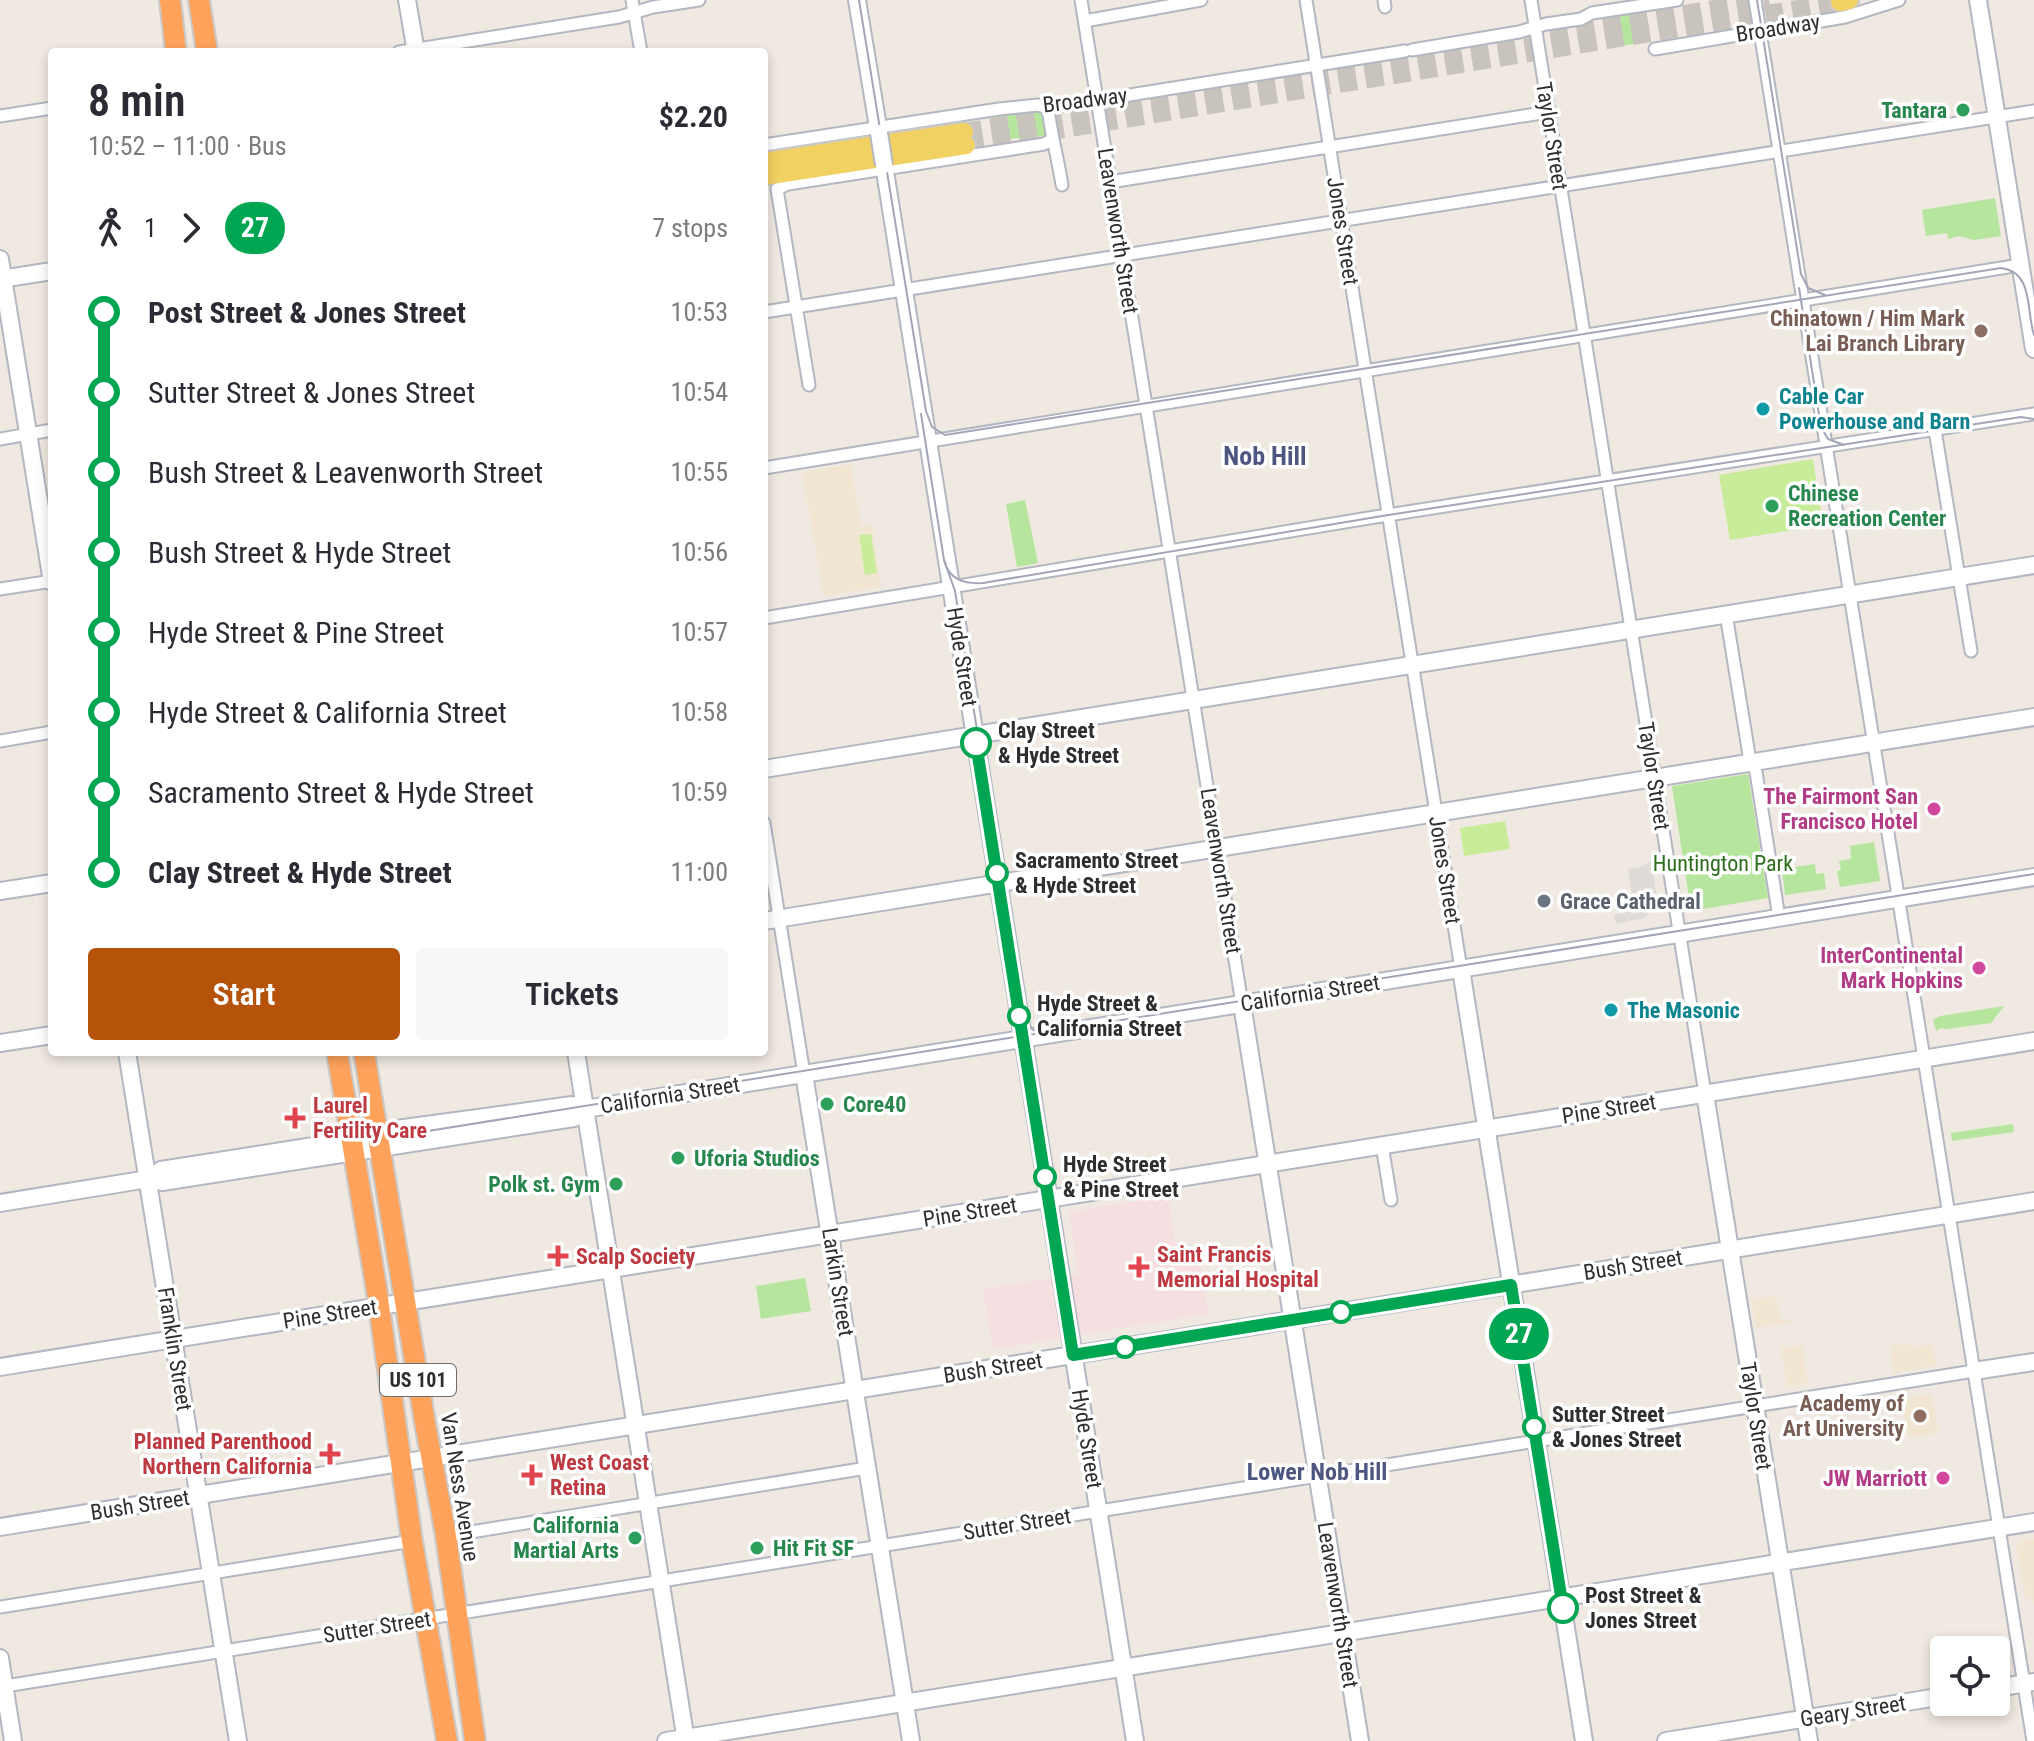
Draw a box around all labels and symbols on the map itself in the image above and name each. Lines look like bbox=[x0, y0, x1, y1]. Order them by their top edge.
street label: Broadway bbox=[1734, 9, 1822, 47]
street label: Taylor Street bbox=[1531, 80, 1573, 192]
street label: Broadway bbox=[1041, 82, 1129, 118]
place label: Tantara bbox=[1881, 98, 1947, 123]
marker: Tantara bbox=[1954, 101, 1972, 119]
street label: Leavenworth Street bbox=[1093, 146, 1143, 316]
street label: Jones Street bbox=[1322, 175, 1364, 287]
place label: Chinatown / Him Mark Lai Branch Library bbox=[1770, 306, 1965, 356]
marker: Chinatown / Him Mark Lai Branch Library bbox=[1972, 322, 1990, 340]
place label: Cable Car Powerhouse and Barn bbox=[1779, 384, 1970, 434]
marker: Cable Car Powerhouse and Barn bbox=[1754, 400, 1772, 418]
district label: Nob Hill bbox=[1223, 441, 1307, 471]
place label: Chinese Recreation Center bbox=[1788, 481, 1946, 531]
marker: Chinese Recreation Center bbox=[1763, 497, 1781, 515]
street label: Hyde Street bbox=[942, 605, 982, 709]
place label: Clay Street & Hyde Street bbox=[998, 718, 1119, 768]
street label: Taylor Street bbox=[1633, 720, 1675, 832]
marker: Clay Street & Hyde Street bbox=[961, 728, 991, 758]
place label: The Fairmont San Francisco Hotel bbox=[1763, 784, 1918, 834]
street label: Leavenworth Street bbox=[1196, 786, 1246, 956]
marker: The Fairmont San Francisco Hotel bbox=[1925, 800, 1943, 818]
street label: Jones Street bbox=[1424, 814, 1466, 926]
place label: Sacramento Street & Hyde Street bbox=[1015, 848, 1179, 898]
park label: Huntington Park bbox=[1653, 851, 1793, 876]
marker: Sacramento Street & Hyde Street bbox=[986, 862, 1008, 884]
place label: Grace Cathedral bbox=[1560, 889, 1701, 914]
marker: Grace Cathedral bbox=[1535, 892, 1553, 910]
place label: InterContinental Mark Hopkins bbox=[1820, 943, 1963, 993]
marker: InterContinental Mark Hopkins bbox=[1970, 959, 1988, 977]
street label: California Street bbox=[1239, 970, 1381, 1016]
place label: Hyde Street & California Street bbox=[1037, 991, 1182, 1041]
place label: The Masonic bbox=[1627, 998, 1740, 1023]
marker: The Masonic bbox=[1602, 1001, 1620, 1019]
marker: Hyde Street & California Street bbox=[1008, 1005, 1030, 1027]
street label: California Street bbox=[599, 1072, 741, 1118]
street label: Pine Street bbox=[1560, 1089, 1658, 1129]
place label: Core40 bbox=[843, 1092, 906, 1117]
place label: Laurel Fertility Care bbox=[313, 1093, 427, 1143]
marker: Core40 bbox=[818, 1095, 836, 1113]
marker: Laurel Fertility Care bbox=[284, 1107, 306, 1129]
place label: Uforia Studios bbox=[694, 1146, 820, 1171]
marker: Uforia Studios bbox=[669, 1149, 687, 1167]
place label: Hyde Street & Pine Street bbox=[1063, 1152, 1179, 1202]
marker: Hyde Street & Pine Street bbox=[1034, 1166, 1056, 1188]
place label: Polk st. Gym bbox=[488, 1172, 600, 1197]
marker: Polk st. Gym bbox=[607, 1175, 625, 1193]
street label: Pine Street bbox=[921, 1192, 1019, 1232]
street label: Larkin Street bbox=[817, 1226, 859, 1338]
place label: Saint Francis Memorial Hospital bbox=[1157, 1242, 1319, 1292]
place label: Scalp Society bbox=[576, 1244, 696, 1269]
marker: Scalp Society bbox=[547, 1245, 569, 1267]
street label: Bush Street bbox=[1582, 1245, 1684, 1285]
marker: Saint Francis Memorial Hospital bbox=[1128, 1256, 1150, 1278]
street label: Franklin Street bbox=[153, 1285, 197, 1413]
street label: Pine Street bbox=[281, 1294, 379, 1334]
unlabelled marker bbox=[1330, 1301, 1352, 1323]
line badge: 27 bbox=[1483, 1308, 1555, 1360]
unlabelled marker bbox=[1114, 1336, 1136, 1358]
street label: Bush Street bbox=[942, 1348, 1044, 1388]
street label: Taylor Street bbox=[1735, 1360, 1777, 1472]
road number: US 101 bbox=[380, 1364, 456, 1396]
street label: Hyde Street bbox=[1067, 1387, 1107, 1491]
place label: Academy of Art University bbox=[1783, 1391, 1904, 1441]
place label: Sutter Street & Jones Street bbox=[1552, 1402, 1682, 1452]
marker: Academy of Art University bbox=[1911, 1407, 1929, 1425]
street label: Van Ness Avenue bbox=[436, 1411, 484, 1563]
marker: Sutter Street & Jones Street bbox=[1523, 1416, 1545, 1438]
place label: Planned Parenthood Northern California bbox=[134, 1429, 312, 1479]
marker: Planned Parenthood Northern California bbox=[319, 1443, 341, 1465]
place label: West Coast Retina bbox=[550, 1450, 649, 1500]
district label: Lower Nob Hill bbox=[1247, 1458, 1387, 1486]
marker: West Coast Retina bbox=[521, 1464, 543, 1486]
place label: JW Marriott bbox=[1823, 1466, 1927, 1491]
marker: JW Marriott bbox=[1934, 1469, 1952, 1487]
street label: Bush Street bbox=[89, 1485, 191, 1525]
street label: Sutter Street bbox=[961, 1503, 1073, 1545]
place label: California Martial Arts bbox=[513, 1513, 619, 1563]
street label: Leavenworth Street bbox=[1313, 1520, 1363, 1690]
marker: California Martial Arts bbox=[626, 1529, 644, 1547]
place label: Hit Fit SF bbox=[773, 1536, 854, 1561]
marker: Hit Fit SF bbox=[748, 1539, 766, 1557]
place label: Post Street & Jones Street bbox=[1585, 1583, 1702, 1633]
marker: Post Street & Jones Street bbox=[1548, 1593, 1578, 1623]
street label: Sutter Street bbox=[321, 1606, 433, 1648]
street label: Geary Street bbox=[1798, 1690, 1908, 1732]

